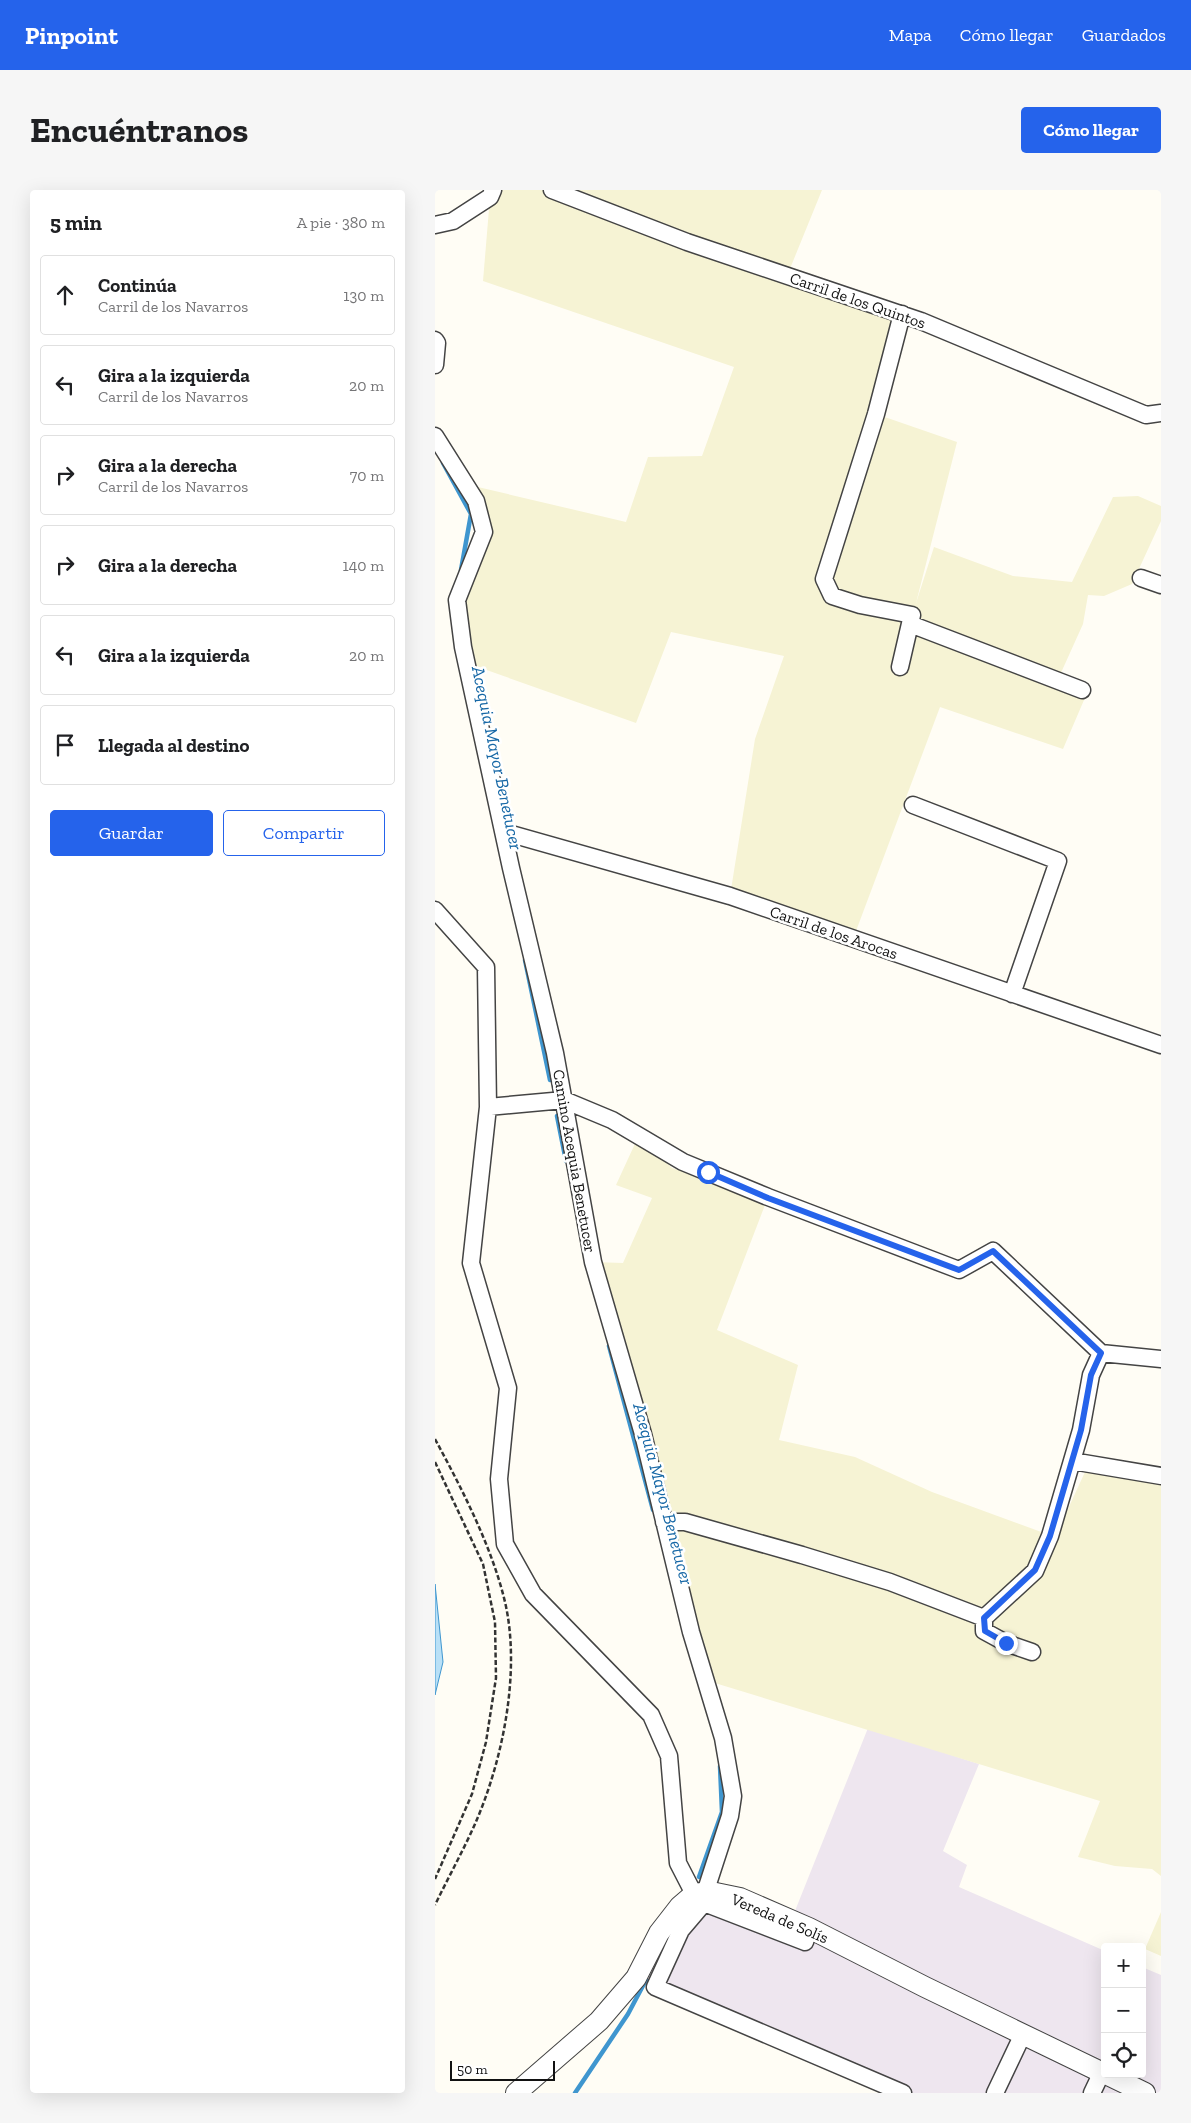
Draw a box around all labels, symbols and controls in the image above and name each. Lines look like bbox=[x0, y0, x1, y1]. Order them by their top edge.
text: Pinpoint bbox=[25, 21, 118, 50]
text: Mapa bbox=[889, 24, 932, 46]
text: Cómo llegar bbox=[960, 24, 1054, 46]
text: Guardados bbox=[1082, 24, 1166, 46]
button: Cómo llegar bbox=[1021, 107, 1161, 153]
text: Encuéntranos bbox=[30, 109, 248, 151]
text: 5 min bbox=[50, 210, 102, 235]
text: A pie · 380 m bbox=[297, 213, 385, 232]
street label: Carril de los Quintos bbox=[787, 268, 928, 333]
text: Continúa bbox=[98, 274, 177, 297]
icon: ahead bbox=[51, 281, 79, 309]
text: 130 m bbox=[343, 286, 384, 305]
text: Carril de los Navarros bbox=[98, 297, 248, 316]
text: Gira a la izquierda bbox=[98, 364, 250, 387]
icon: left bbox=[51, 371, 79, 399]
text: 20 m bbox=[349, 376, 384, 395]
text: Carril de los Navarros bbox=[98, 387, 248, 406]
text: Gira a la derecha bbox=[98, 454, 237, 477]
icon: right bbox=[51, 461, 79, 489]
text: 70 m bbox=[350, 466, 384, 485]
text: Carril de los Navarros bbox=[98, 477, 248, 496]
icon: right bbox=[51, 551, 79, 579]
text: Gira a la derecha bbox=[98, 554, 237, 577]
text: 140 m bbox=[343, 556, 384, 575]
icon: left bbox=[51, 641, 79, 669]
text: Gira a la izquierda bbox=[98, 644, 250, 667]
text: 20 m bbox=[349, 646, 384, 665]
water label: Acequia Mayor Benetucer bbox=[467, 663, 527, 853]
icon: arrive bbox=[51, 731, 79, 759]
text: Llegada al destino bbox=[98, 734, 249, 757]
button: Guardar bbox=[50, 810, 213, 856]
button: Compartir bbox=[223, 810, 385, 856]
street label: Carril de los Arocas bbox=[767, 902, 900, 963]
street label: Camino Acequia Benetucer bbox=[549, 1068, 600, 1254]
route start bbox=[697, 1161, 720, 1184]
water label: Acequia Mayor Benetucer bbox=[628, 1400, 698, 1588]
route end bbox=[995, 1632, 1018, 1655]
street label: Vereda de Solís bbox=[727, 1889, 831, 1947]
map controls bbox=[1101, 1943, 1146, 2078]
button: + bbox=[1101, 1943, 1146, 1988]
button: − bbox=[1101, 1988, 1146, 2033]
button: locate bbox=[1101, 2033, 1146, 2078]
scale bar bbox=[450, 2058, 555, 2081]
text: 50 m bbox=[457, 2061, 488, 2078]

